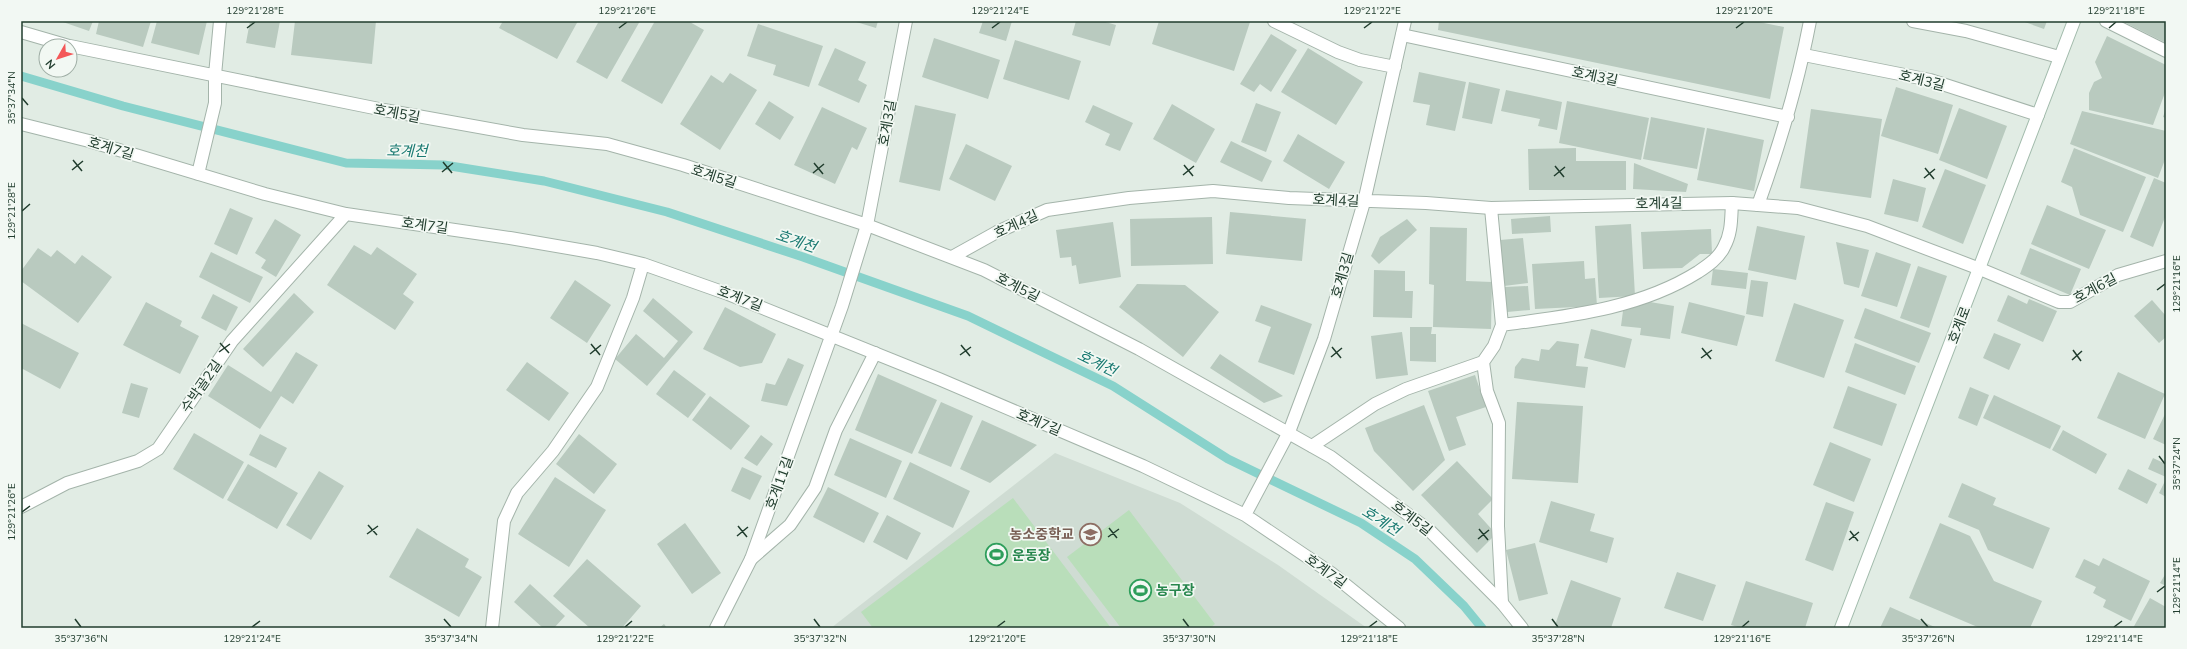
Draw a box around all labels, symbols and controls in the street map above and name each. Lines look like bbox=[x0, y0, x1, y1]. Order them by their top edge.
text: 129°21'28"E bbox=[226, 4, 284, 18]
text: 129°21'26"E bbox=[598, 4, 656, 18]
text: 129°21'24"E bbox=[971, 4, 1029, 18]
text: 129°21'22"E bbox=[1343, 4, 1401, 18]
text: 129°21'20"E bbox=[1715, 4, 1773, 18]
text: 129°21'18"E bbox=[2087, 4, 2145, 18]
north arrow bbox=[38, 38, 78, 78]
text: N bbox=[42, 56, 59, 72]
street label: 호계3길 bbox=[1570, 62, 1620, 91]
street label: 호계3길 bbox=[1897, 66, 1947, 95]
text: 35°37'34"N bbox=[5, 71, 19, 125]
street label: 호계3길 bbox=[874, 98, 901, 148]
street label: 호계5길 bbox=[372, 100, 422, 127]
street label: 호계7길 bbox=[86, 133, 136, 164]
water label: 호계천 bbox=[386, 141, 430, 161]
street label: 호계5길 bbox=[689, 160, 739, 193]
text: 129°21'28"E bbox=[5, 182, 19, 240]
street label: 호계4길 bbox=[1312, 190, 1360, 211]
street label: 호계4길 bbox=[1635, 194, 1683, 213]
street label: 호계4길 bbox=[991, 206, 1042, 243]
street label: 호계7길 bbox=[400, 213, 450, 238]
water label: 호계천 bbox=[773, 225, 821, 258]
street label: 호계3길 bbox=[1327, 250, 1358, 300]
text: 129°21'16"E bbox=[2170, 255, 2184, 313]
street label: 호계5길 bbox=[993, 268, 1043, 307]
street label: 호계6길 bbox=[2070, 269, 2120, 308]
street label: 호계7길 bbox=[714, 281, 765, 316]
street label: 호계로 bbox=[1944, 304, 1975, 347]
water label: 호계천 bbox=[1074, 345, 1122, 382]
street label: 수박골2길 bbox=[176, 356, 226, 416]
street label: 호계7길 bbox=[1013, 405, 1064, 440]
text: 35°37'24"N bbox=[2170, 437, 2184, 491]
street label: 호계11길 bbox=[761, 454, 798, 512]
text: 129°21'26"E bbox=[5, 483, 19, 541]
street label: 호계5길 bbox=[1387, 496, 1436, 540]
water label: 호계천 bbox=[1358, 502, 1406, 542]
school or university icon: 농소중학교 bbox=[1077, 521, 1103, 547]
place label: 농소중학교 bbox=[1010, 525, 1074, 544]
sports icon: 운동장 bbox=[983, 542, 1009, 568]
place label: 운동장 bbox=[1012, 546, 1051, 565]
street label: 호계7길 bbox=[1301, 550, 1350, 593]
text: 129°21'14"E bbox=[2170, 557, 2184, 615]
sports icon: 농구장 bbox=[1128, 577, 1154, 603]
place label: 농구장 bbox=[1156, 581, 1195, 600]
text: 35°37'36"N bbox=[54, 632, 108, 646]
text: 129°21'24"E bbox=[223, 632, 281, 646]
text: 35°37'34"N bbox=[424, 632, 478, 646]
text: 129°21'22"E bbox=[596, 632, 654, 646]
text: 35°37'32"N bbox=[793, 632, 847, 646]
text: 129°21'20"E bbox=[968, 632, 1026, 646]
text: 35°37'30"N bbox=[1162, 632, 1216, 646]
text: 129°21'18"E bbox=[1340, 632, 1398, 646]
text: 35°37'28"N bbox=[1531, 632, 1585, 646]
text: 129°21'16"E bbox=[1713, 632, 1771, 646]
text: 35°37'26"N bbox=[1901, 632, 1955, 646]
text: 129°21'14"E bbox=[2085, 632, 2143, 646]

